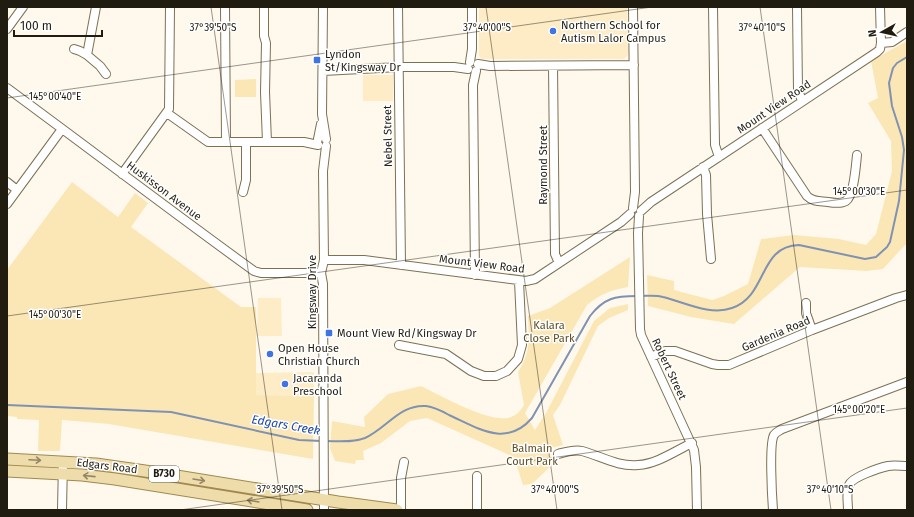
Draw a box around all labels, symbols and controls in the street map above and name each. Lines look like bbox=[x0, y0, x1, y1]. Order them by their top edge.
scale bar bbox=[14, 12, 102, 38]
north arrow bbox=[862, 12, 902, 52]
text: 100 m bbox=[20, 19, 52, 33]
place label: Northern School for Autism Lalor Campus bbox=[561, 19, 666, 45]
text: 37°39'50"S bbox=[190, 22, 237, 34]
text: 37°40'00"S bbox=[463, 22, 512, 34]
text: 37°40'10"S bbox=[739, 22, 786, 34]
marker: Northern School for Autism Lalor Campus bbox=[548, 26, 558, 36]
text: N bbox=[866, 29, 880, 38]
place label: Lyndon St/Kingsway Dr bbox=[325, 48, 401, 74]
marker: Lyndon St/Kingsway Dr bbox=[312, 55, 322, 65]
street label: Mount View Road bbox=[735, 78, 813, 136]
text: 145°00'40"E bbox=[29, 91, 81, 103]
street label: Nebel Street bbox=[381, 105, 395, 167]
street label: Raymond Street bbox=[537, 125, 550, 205]
street label: Huskisson Avenue bbox=[124, 159, 204, 223]
text: 145°00'30"E bbox=[833, 186, 885, 198]
street label: Mount View Road bbox=[438, 252, 526, 276]
street label: Kingsway Drive bbox=[306, 255, 319, 329]
text: 145°00'30"E bbox=[29, 309, 81, 321]
street label: Gardenia Road bbox=[740, 314, 812, 354]
park label: Kalara Close Park bbox=[523, 319, 575, 345]
place label: Mount View Rd/Kingsway Dr bbox=[337, 327, 477, 340]
marker: Mount View Rd/Kingsway Dr bbox=[324, 328, 334, 338]
street label: Robert Street bbox=[649, 336, 689, 402]
place label: Open House Christian Church bbox=[278, 342, 360, 368]
marker: Open House Christian Church bbox=[265, 349, 275, 359]
place label: Jacaranda Preschool bbox=[293, 372, 342, 398]
marker: Jacaranda Preschool bbox=[280, 379, 290, 389]
text: 145°00'20"E bbox=[833, 404, 885, 416]
water label: Edgars Creek bbox=[251, 412, 322, 438]
park label: Balmain Court Park bbox=[506, 442, 558, 468]
street label: Edgars Road bbox=[76, 456, 138, 476]
one-way arrow bbox=[28, 457, 41, 464]
road number: B730 bbox=[149, 466, 179, 482]
one-way arrow bbox=[83, 472, 96, 480]
one-way arrow bbox=[192, 476, 205, 484]
text: 37°39'50"S bbox=[257, 484, 304, 496]
text: 37°40'00"S bbox=[531, 484, 580, 496]
text: 37°40'10"S bbox=[807, 484, 854, 496]
one-way arrow bbox=[247, 497, 260, 505]

